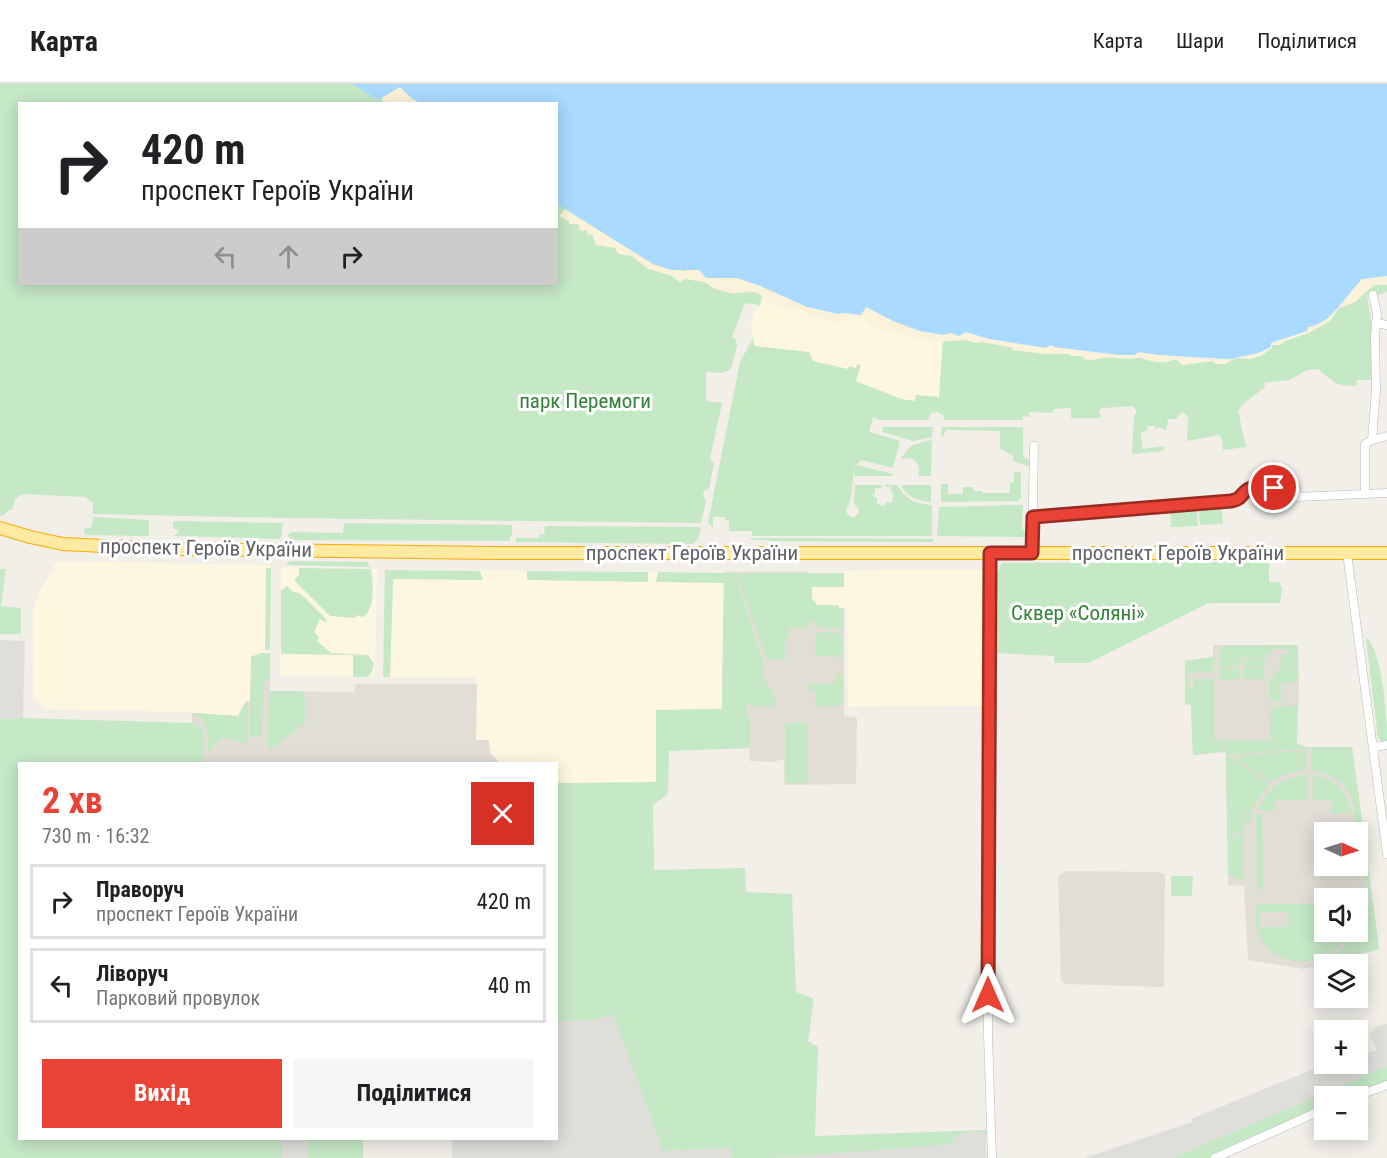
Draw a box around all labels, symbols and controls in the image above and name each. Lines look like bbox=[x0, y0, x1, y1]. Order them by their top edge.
text: Карта bbox=[30, 25, 98, 58]
text: Карта bbox=[1093, 29, 1143, 53]
text: Шари bbox=[1176, 29, 1224, 53]
text: Поділитися bbox=[1257, 29, 1357, 53]
text: 420 m bbox=[141, 125, 246, 174]
icon: right bbox=[42, 126, 120, 204]
text: проспект Героїв України bbox=[141, 175, 414, 207]
icon: left bbox=[209, 240, 242, 273]
icon: ahead bbox=[272, 240, 305, 273]
icon: right bbox=[335, 240, 368, 273]
park label: парк Перемоги bbox=[519, 389, 651, 413]
pin bbox=[1248, 462, 1299, 513]
icon: arrive bbox=[1257, 471, 1290, 504]
street label: проспект Героїв України bbox=[100, 534, 312, 562]
street label: проспект Героїв України bbox=[586, 541, 798, 565]
street label: проспект Героїв України bbox=[1072, 541, 1284, 565]
park label: Сквер «Соляні» bbox=[1011, 601, 1145, 625]
text: 2 хв bbox=[42, 780, 103, 822]
button: close bbox=[471, 782, 534, 845]
north arrow bbox=[1314, 822, 1368, 876]
map controls bbox=[1314, 822, 1368, 1140]
text: 730 m · 16:32 bbox=[42, 824, 149, 848]
text: Праворуч bbox=[96, 877, 184, 902]
icon: right bbox=[45, 885, 78, 918]
button: sound bbox=[1314, 888, 1368, 942]
text: 420 m bbox=[477, 889, 531, 914]
text: проспект Героїв України bbox=[96, 902, 298, 926]
button: layers bbox=[1314, 954, 1368, 1008]
text: Ліворуч bbox=[96, 961, 168, 986]
position arrow bbox=[956, 963, 1020, 1027]
icon: left bbox=[45, 969, 78, 1002]
text: 40 m bbox=[488, 973, 531, 998]
text: Парковий провулок bbox=[96, 986, 260, 1010]
button: + bbox=[1314, 1020, 1368, 1074]
button: Вихід bbox=[42, 1059, 282, 1128]
button: Поділитися bbox=[294, 1059, 534, 1128]
button: − bbox=[1314, 1086, 1368, 1140]

